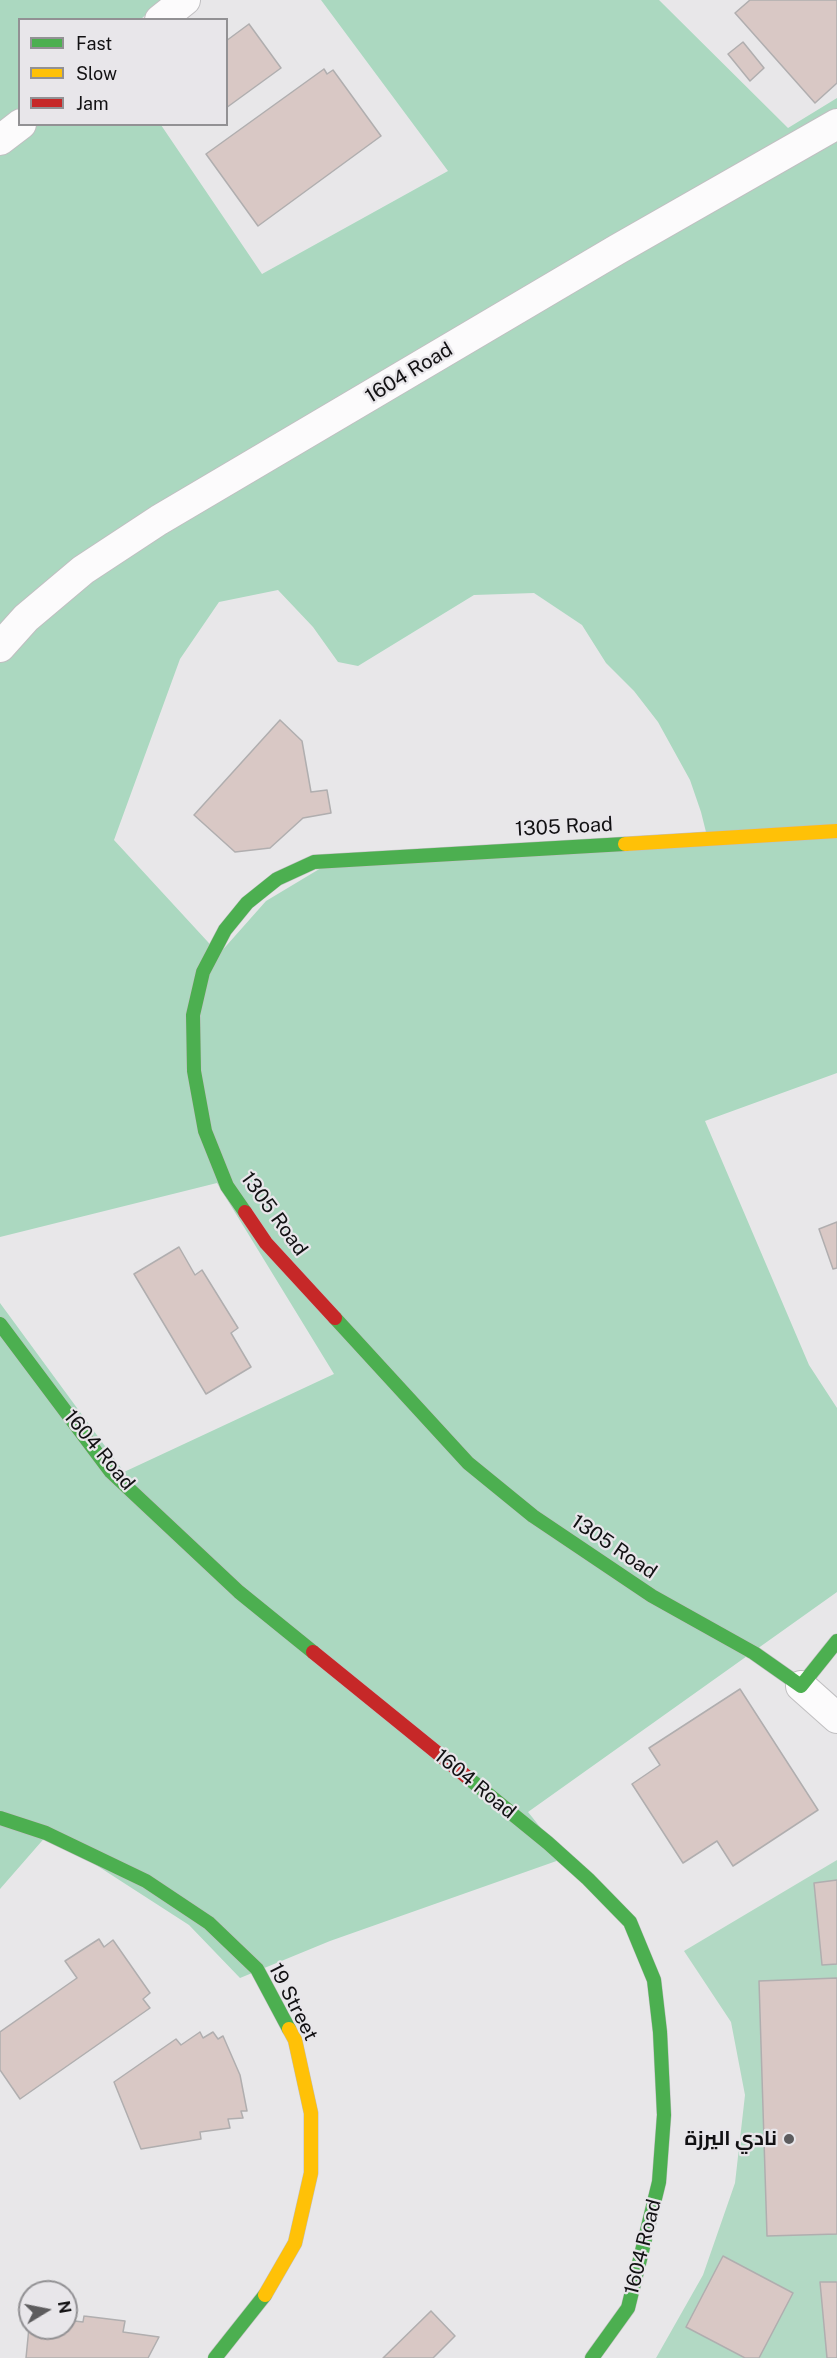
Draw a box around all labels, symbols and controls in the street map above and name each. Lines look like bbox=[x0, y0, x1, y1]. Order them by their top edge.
legend bbox=[18, 18, 228, 126]
text: Fast bbox=[76, 33, 112, 54]
text: Slow bbox=[76, 63, 117, 84]
text: Jam bbox=[76, 93, 109, 114]
street label: 1604 Road bbox=[361, 338, 457, 408]
street label: 1305 Road bbox=[514, 812, 614, 842]
street label: 1305 Road bbox=[236, 1167, 312, 1261]
street label: 1604 Road bbox=[58, 1405, 140, 1495]
street label: 1305 Road bbox=[567, 1510, 661, 1584]
street label: 1604 Road bbox=[430, 1744, 520, 1824]
street label: 19 Street bbox=[263, 1959, 323, 2045]
place label: نادي اليرزة bbox=[684, 2127, 777, 2151]
marker: نادي اليرزة bbox=[782, 2132, 796, 2146]
street label: 1604 Road bbox=[620, 2197, 666, 2297]
north arrow bbox=[18, 2280, 78, 2340]
text: N bbox=[54, 2299, 75, 2315]

